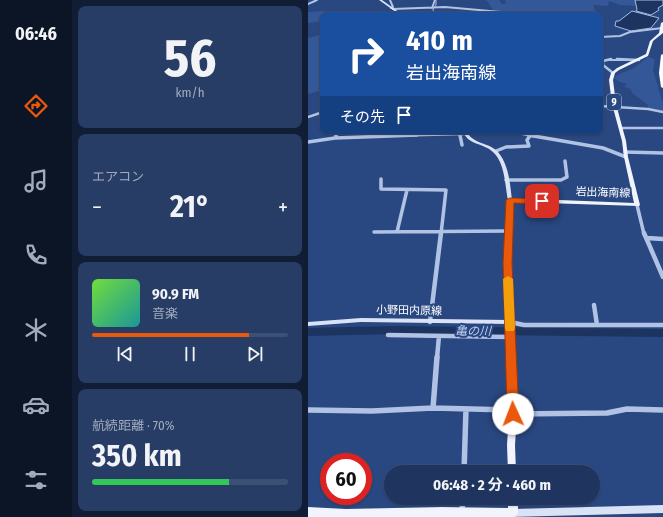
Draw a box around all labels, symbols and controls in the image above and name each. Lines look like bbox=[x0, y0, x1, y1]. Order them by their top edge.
text: 06:46 bbox=[15, 23, 57, 45]
text: 410 m bbox=[406, 24, 473, 57]
text: 56 bbox=[164, 27, 216, 90]
icon: right bbox=[340, 28, 392, 80]
text: 岩出海南線 bbox=[406, 62, 496, 84]
text: km/h bbox=[176, 85, 205, 100]
icon: directions bbox=[22, 92, 50, 120]
road number: 9 bbox=[607, 94, 621, 110]
icon: arrive bbox=[393, 104, 415, 126]
text: その先 bbox=[340, 108, 385, 126]
icon: music bbox=[22, 167, 50, 195]
text: エアコン bbox=[92, 169, 144, 184]
pin bbox=[525, 184, 559, 218]
street label: 岩出海南線 bbox=[575, 185, 631, 200]
text: 21° bbox=[170, 189, 210, 225]
icon: arrive bbox=[531, 190, 553, 212]
text: − bbox=[92, 194, 102, 221]
text: + bbox=[278, 194, 288, 221]
icon: phone bbox=[22, 241, 50, 269]
text: 90.9 FM bbox=[152, 285, 199, 303]
street label: 小野田内原線 bbox=[376, 303, 442, 318]
text: 音楽 bbox=[152, 306, 178, 321]
icon: climate bbox=[22, 316, 50, 344]
water label: 亀の川 bbox=[455, 324, 493, 338]
icon: previous bbox=[114, 343, 136, 365]
icon: pause bbox=[179, 343, 201, 365]
icon: next bbox=[244, 343, 266, 365]
icon: car bbox=[22, 391, 50, 419]
position arrow bbox=[492, 393, 534, 435]
text: 航続距離 · 70% bbox=[92, 418, 175, 433]
text: 350 km bbox=[92, 438, 182, 474]
speed limit sign: 60 bbox=[320, 453, 372, 505]
icon: filters bbox=[22, 466, 50, 494]
text: 06:48 · 2 分 · 460 m bbox=[433, 476, 551, 494]

